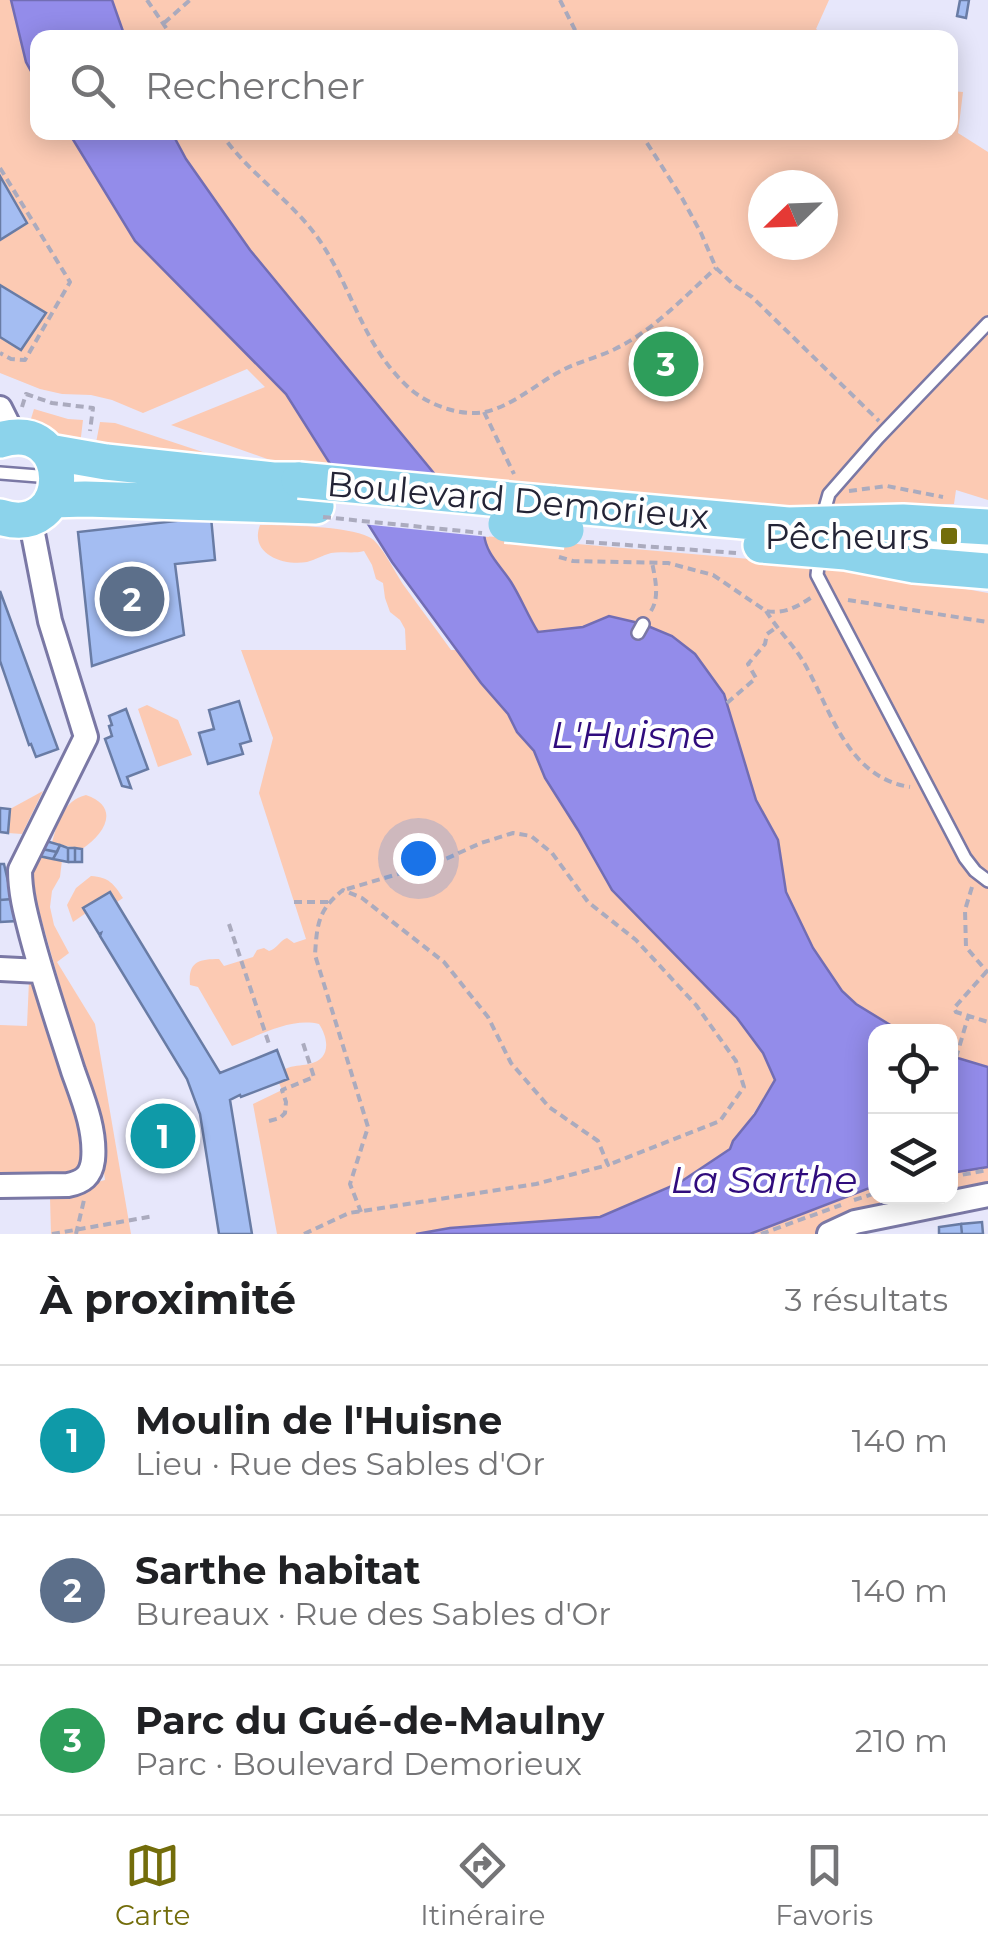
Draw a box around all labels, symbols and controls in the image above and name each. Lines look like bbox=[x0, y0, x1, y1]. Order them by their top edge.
search box bbox=[30, 30, 958, 140]
icon: search bbox=[65, 58, 120, 113]
text: Rechercher bbox=[145, 62, 365, 109]
north arrow bbox=[748, 170, 838, 260]
pin: 3 bbox=[634, 326, 698, 402]
street label: Boulevard Demorieux bbox=[325, 462, 711, 538]
place label: Pêcheurs bbox=[764, 515, 929, 558]
marker: Pêcheurs bbox=[938, 525, 960, 547]
pin: 2 bbox=[100, 562, 164, 636]
water label: L'Huisne bbox=[551, 711, 715, 758]
your location bbox=[393, 833, 444, 884]
map controls bbox=[868, 1024, 958, 1204]
button: locate bbox=[868, 1024, 958, 1114]
pin: 1 bbox=[130, 1098, 196, 1174]
button: layers bbox=[868, 1114, 958, 1204]
water label: La Sarthe bbox=[671, 1156, 857, 1203]
text: À proximité bbox=[40, 1273, 296, 1325]
text: 3 résultats bbox=[785, 1280, 948, 1319]
text: Moulin de l'Huisne bbox=[135, 1397, 502, 1444]
text: 1 bbox=[66, 1421, 79, 1460]
text: 140 m bbox=[852, 1421, 948, 1460]
text: Lieu · Rue des Sables d'Or bbox=[135, 1444, 545, 1483]
text: Sarthe habitat bbox=[135, 1547, 421, 1594]
text: 2 bbox=[63, 1571, 82, 1610]
text: 140 m bbox=[852, 1571, 948, 1610]
text: Bureaux · Rue des Sables d'Or bbox=[135, 1594, 611, 1633]
text: Parc du Gué-de-Maulny bbox=[135, 1697, 604, 1744]
text: 3 bbox=[63, 1721, 82, 1760]
text: 210 m bbox=[855, 1721, 948, 1760]
text: Parc · Boulevard Demorieux bbox=[135, 1744, 582, 1783]
tab: Carte bbox=[115, 1838, 190, 1932]
tab: Itinéraire bbox=[420, 1838, 545, 1932]
tab: Favoris bbox=[775, 1838, 873, 1932]

